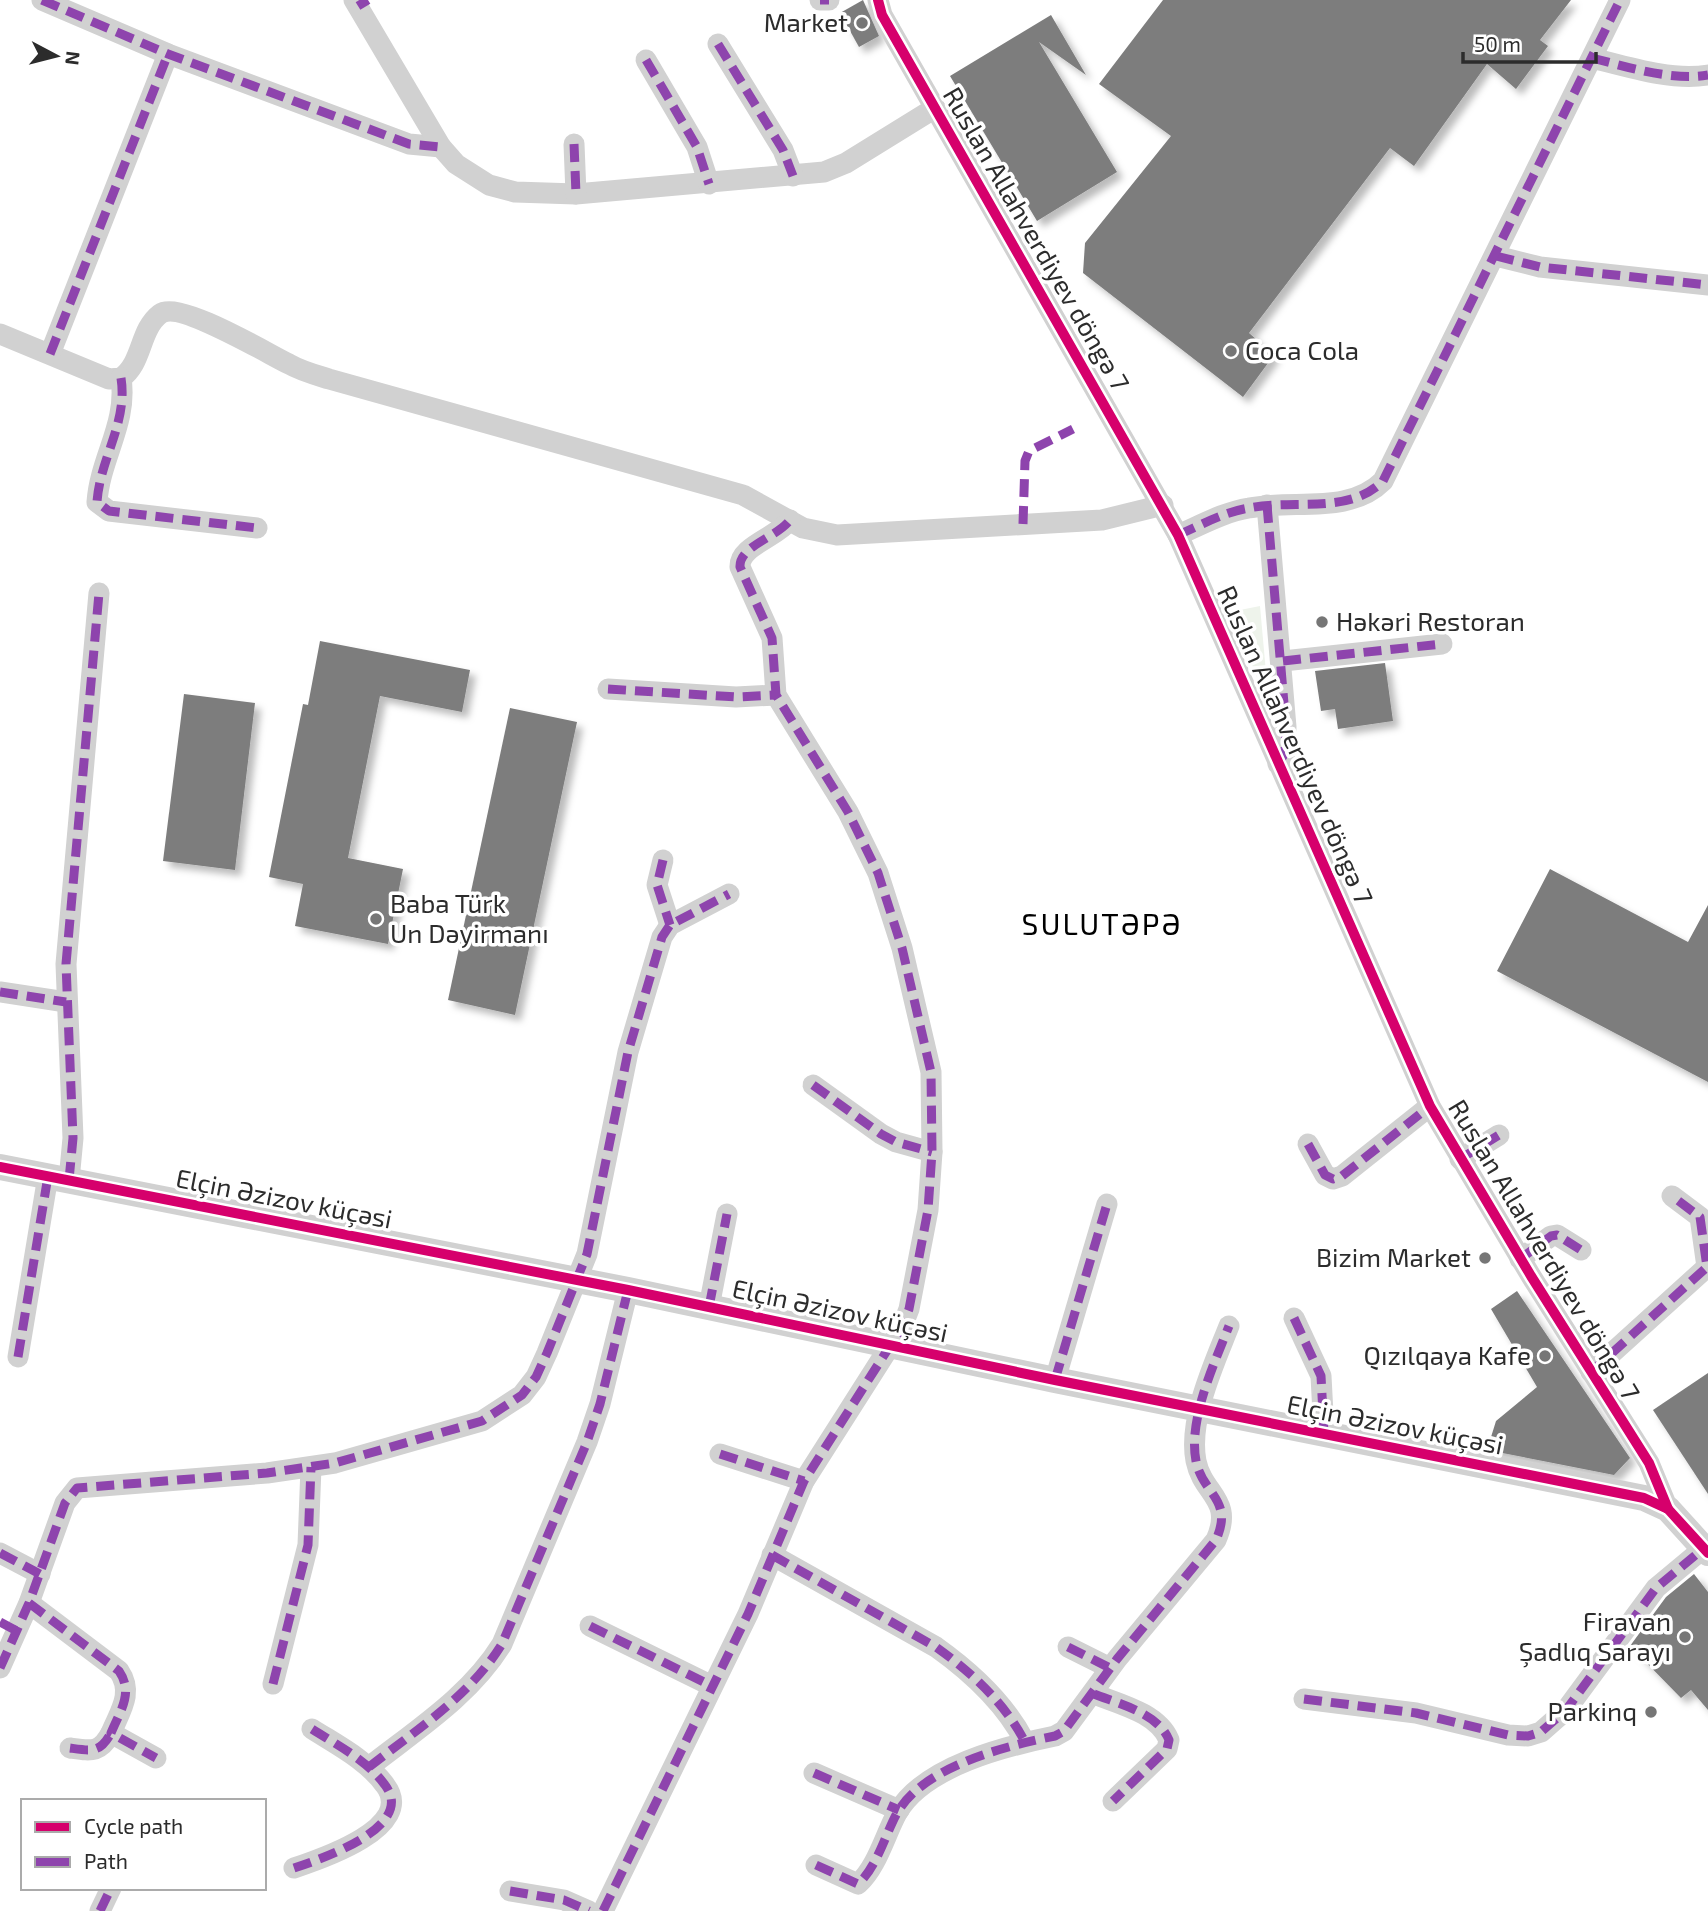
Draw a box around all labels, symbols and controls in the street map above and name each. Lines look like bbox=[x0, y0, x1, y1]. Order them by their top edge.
place label: Market bbox=[764, 6, 848, 37]
marker: Market bbox=[854, 15, 870, 31]
north arrow bbox=[21, 21, 91, 91]
scale bar bbox=[1463, 21, 1596, 65]
text: 50 m bbox=[1474, 31, 1521, 56]
text: N bbox=[61, 50, 86, 66]
street label: Ruslan Allahverdiyev döngə 7 bbox=[938, 81, 1137, 396]
place label: Coca Cola bbox=[1245, 334, 1359, 365]
marker: Coca Cola bbox=[1223, 343, 1239, 359]
street label: Ruslan Allahverdiyev döngə 7 bbox=[1212, 580, 1381, 908]
place label: Həkəri Restoran bbox=[1336, 605, 1525, 636]
marker: Həkəri Restoran bbox=[1314, 614, 1330, 630]
place label: Baba Türk Un Dəyirmanı bbox=[390, 887, 549, 948]
district label: SULUTƏPƏ bbox=[1022, 905, 1182, 941]
marker: Baba Türk Un Dəyirmanı bbox=[368, 911, 384, 927]
street label: Ruslan Allahverdiyev döngə 7 bbox=[1443, 1093, 1647, 1405]
street label: Elçin Əzizov küçəsi bbox=[173, 1161, 395, 1236]
place label: Bizim Market bbox=[1316, 1241, 1471, 1272]
marker: Bizim Market bbox=[1477, 1250, 1493, 1266]
street label: Elçin Əzizov küçəsi bbox=[729, 1272, 951, 1349]
place label: Qızılqaya Kafe bbox=[1364, 1339, 1531, 1370]
marker: Qızılqaya Kafe bbox=[1537, 1348, 1553, 1364]
street label: Elçin Əzizov küçəsi bbox=[1284, 1387, 1506, 1462]
place label: Firavan Şadlıq Sarayı bbox=[1519, 1605, 1671, 1668]
marker: Firavan Şadlıq Sarayı bbox=[1677, 1629, 1693, 1645]
place label: Parkinq bbox=[1547, 1695, 1637, 1726]
marker: Parkinq bbox=[1643, 1704, 1659, 1720]
legend bbox=[21, 1799, 266, 1890]
text: Cycle path bbox=[84, 1813, 183, 1838]
text: Path bbox=[84, 1848, 128, 1873]

